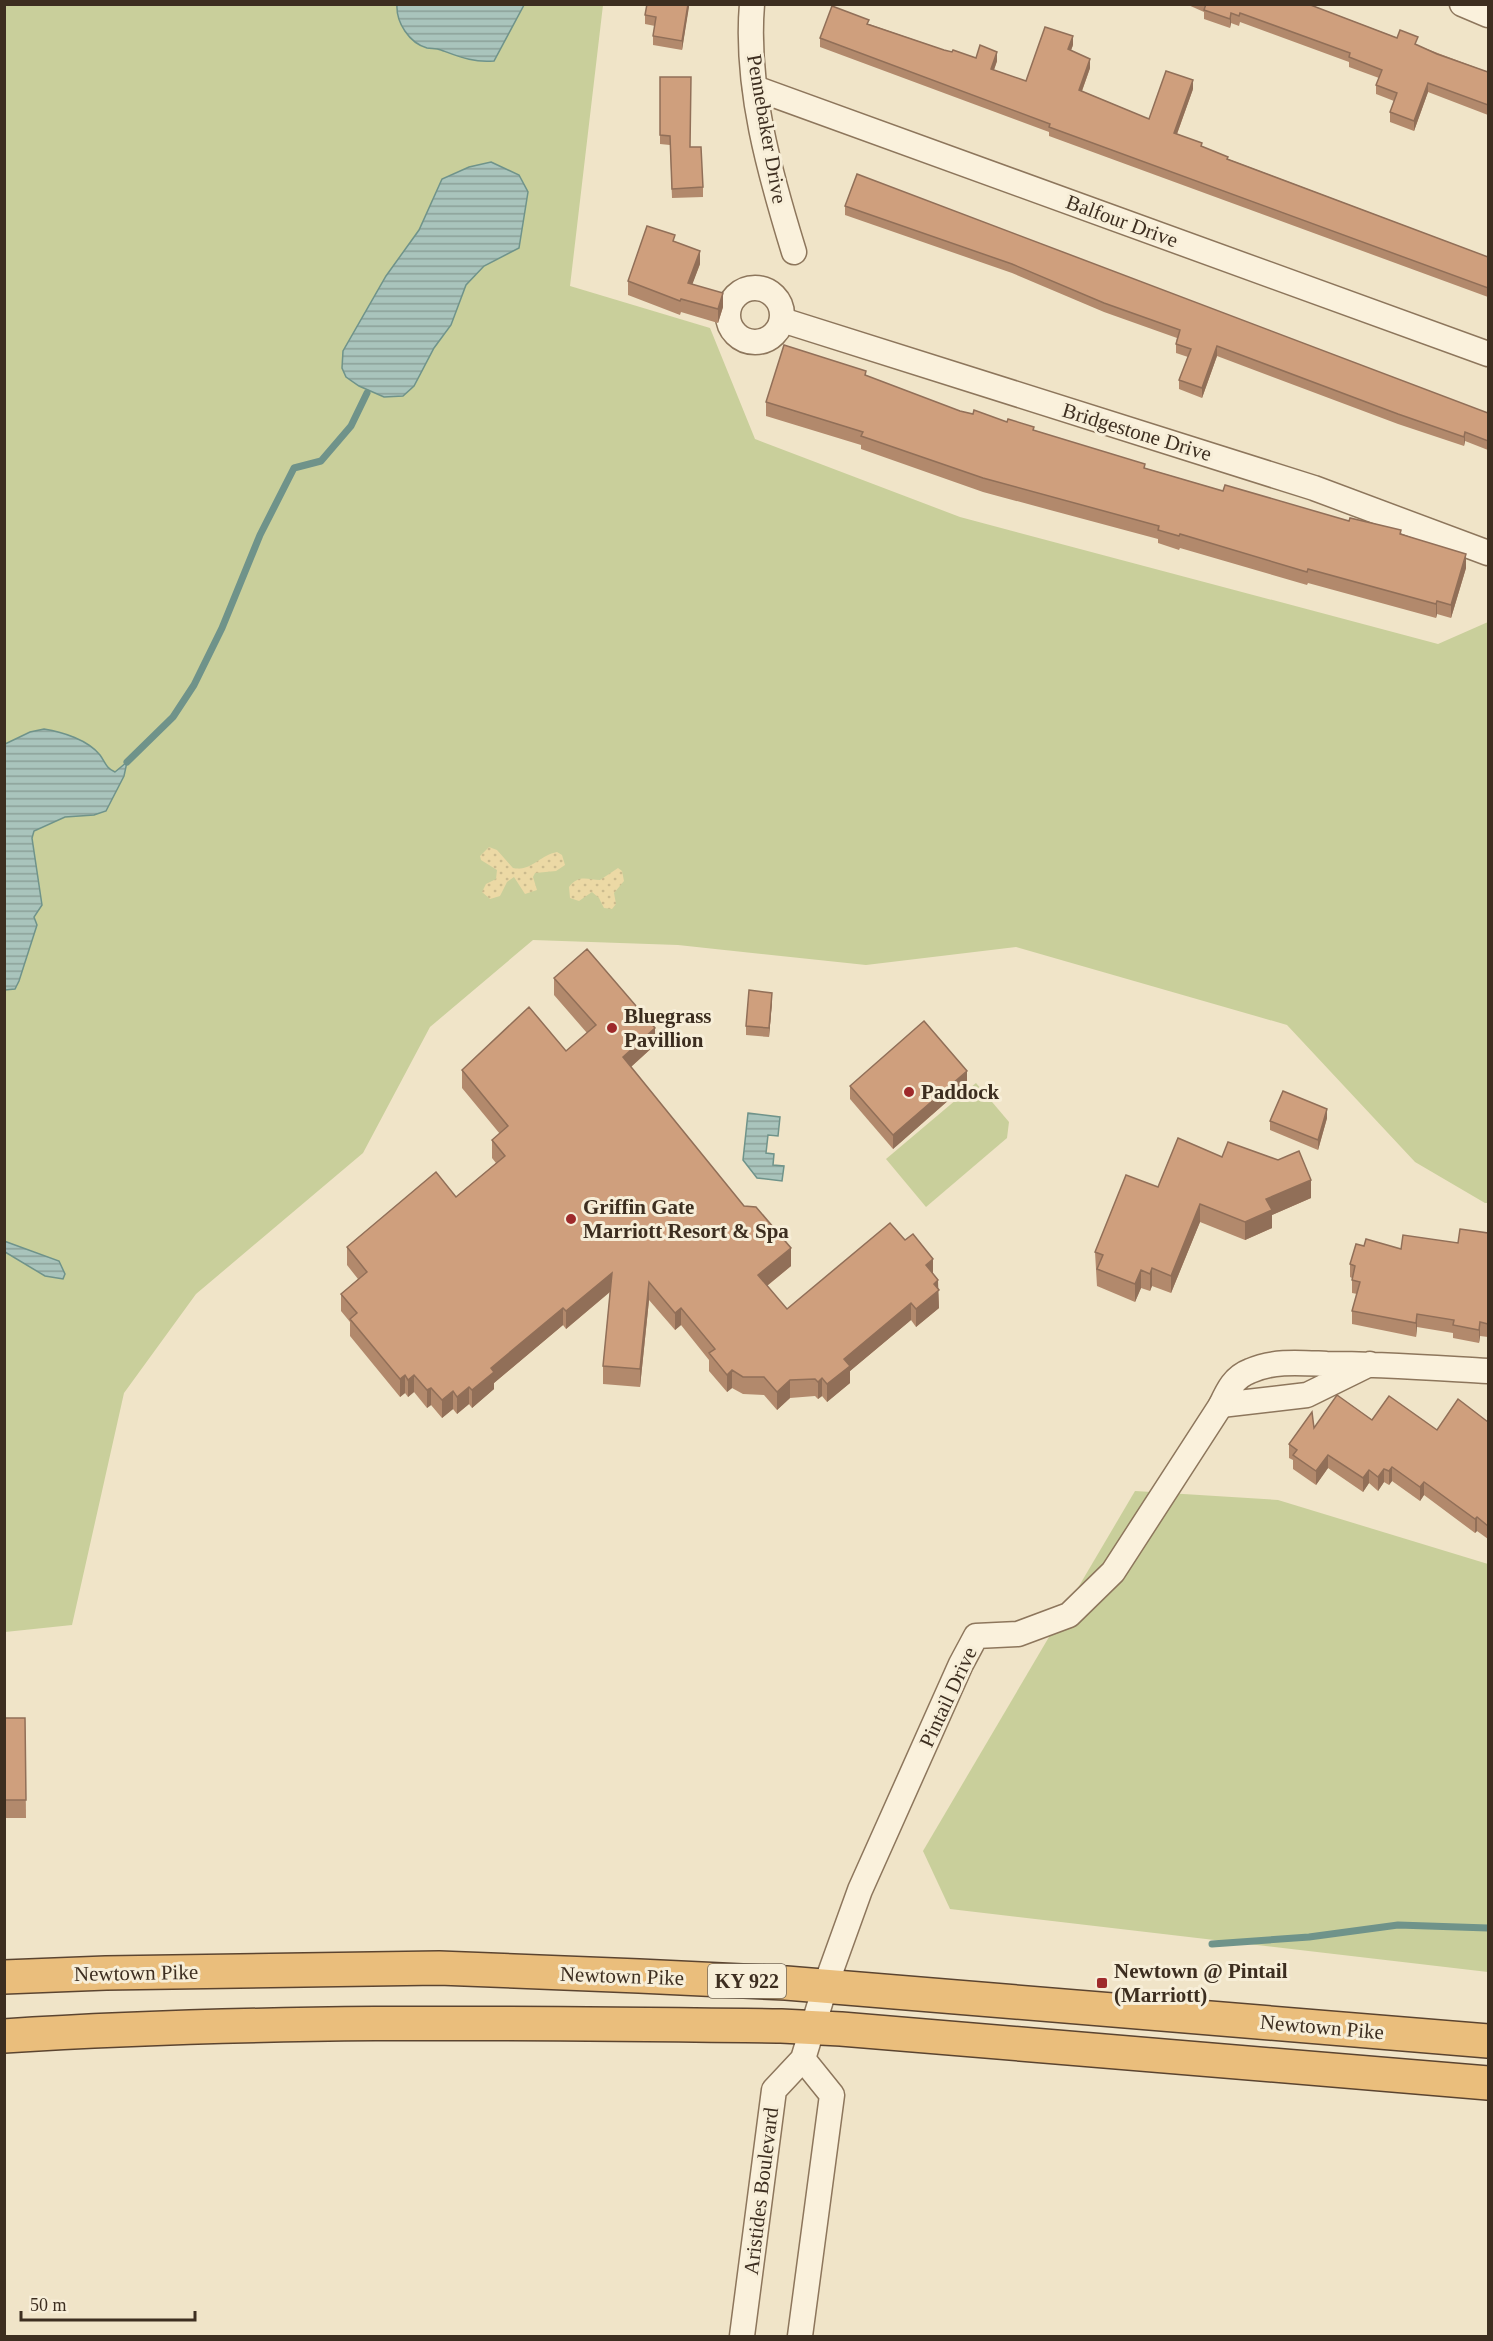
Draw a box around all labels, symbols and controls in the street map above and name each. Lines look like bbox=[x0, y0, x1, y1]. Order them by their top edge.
street label: Pennebaker Drive bbox=[742, 53, 792, 205]
street label: Balfour Drive bbox=[1063, 190, 1181, 252]
street label: Bridgestone Drive bbox=[1060, 398, 1214, 466]
place label: Bluegrass Pavillion bbox=[624, 1004, 712, 1052]
marker: Bluegrass Pavillion bbox=[605, 1021, 619, 1035]
place label: Paddock bbox=[921, 1080, 1000, 1104]
marker: Paddock bbox=[902, 1085, 916, 1099]
place label: Griffin Gate Marriott Resort & Spa bbox=[583, 1195, 789, 1243]
marker: Griffin Gate Marriott Resort & Spa bbox=[564, 1212, 578, 1226]
street label: Pintail Drive bbox=[914, 1643, 982, 1751]
place label: Newtown @ Pintail (Marriott) bbox=[1114, 1959, 1288, 2007]
street label: Newtown Pike bbox=[74, 1960, 198, 1986]
street label: Newtown Pike bbox=[559, 1962, 685, 1990]
road number: KY 922 bbox=[708, 1964, 786, 1998]
marker: Newtown @ Pintail (Marriott) bbox=[1095, 1976, 1109, 1990]
street label: Newtown Pike bbox=[1259, 2010, 1385, 2044]
street label: Aristides Boulevard bbox=[739, 2105, 783, 2276]
scale bar bbox=[21, 2284, 195, 2322]
text: 50 m bbox=[30, 2295, 67, 2315]

